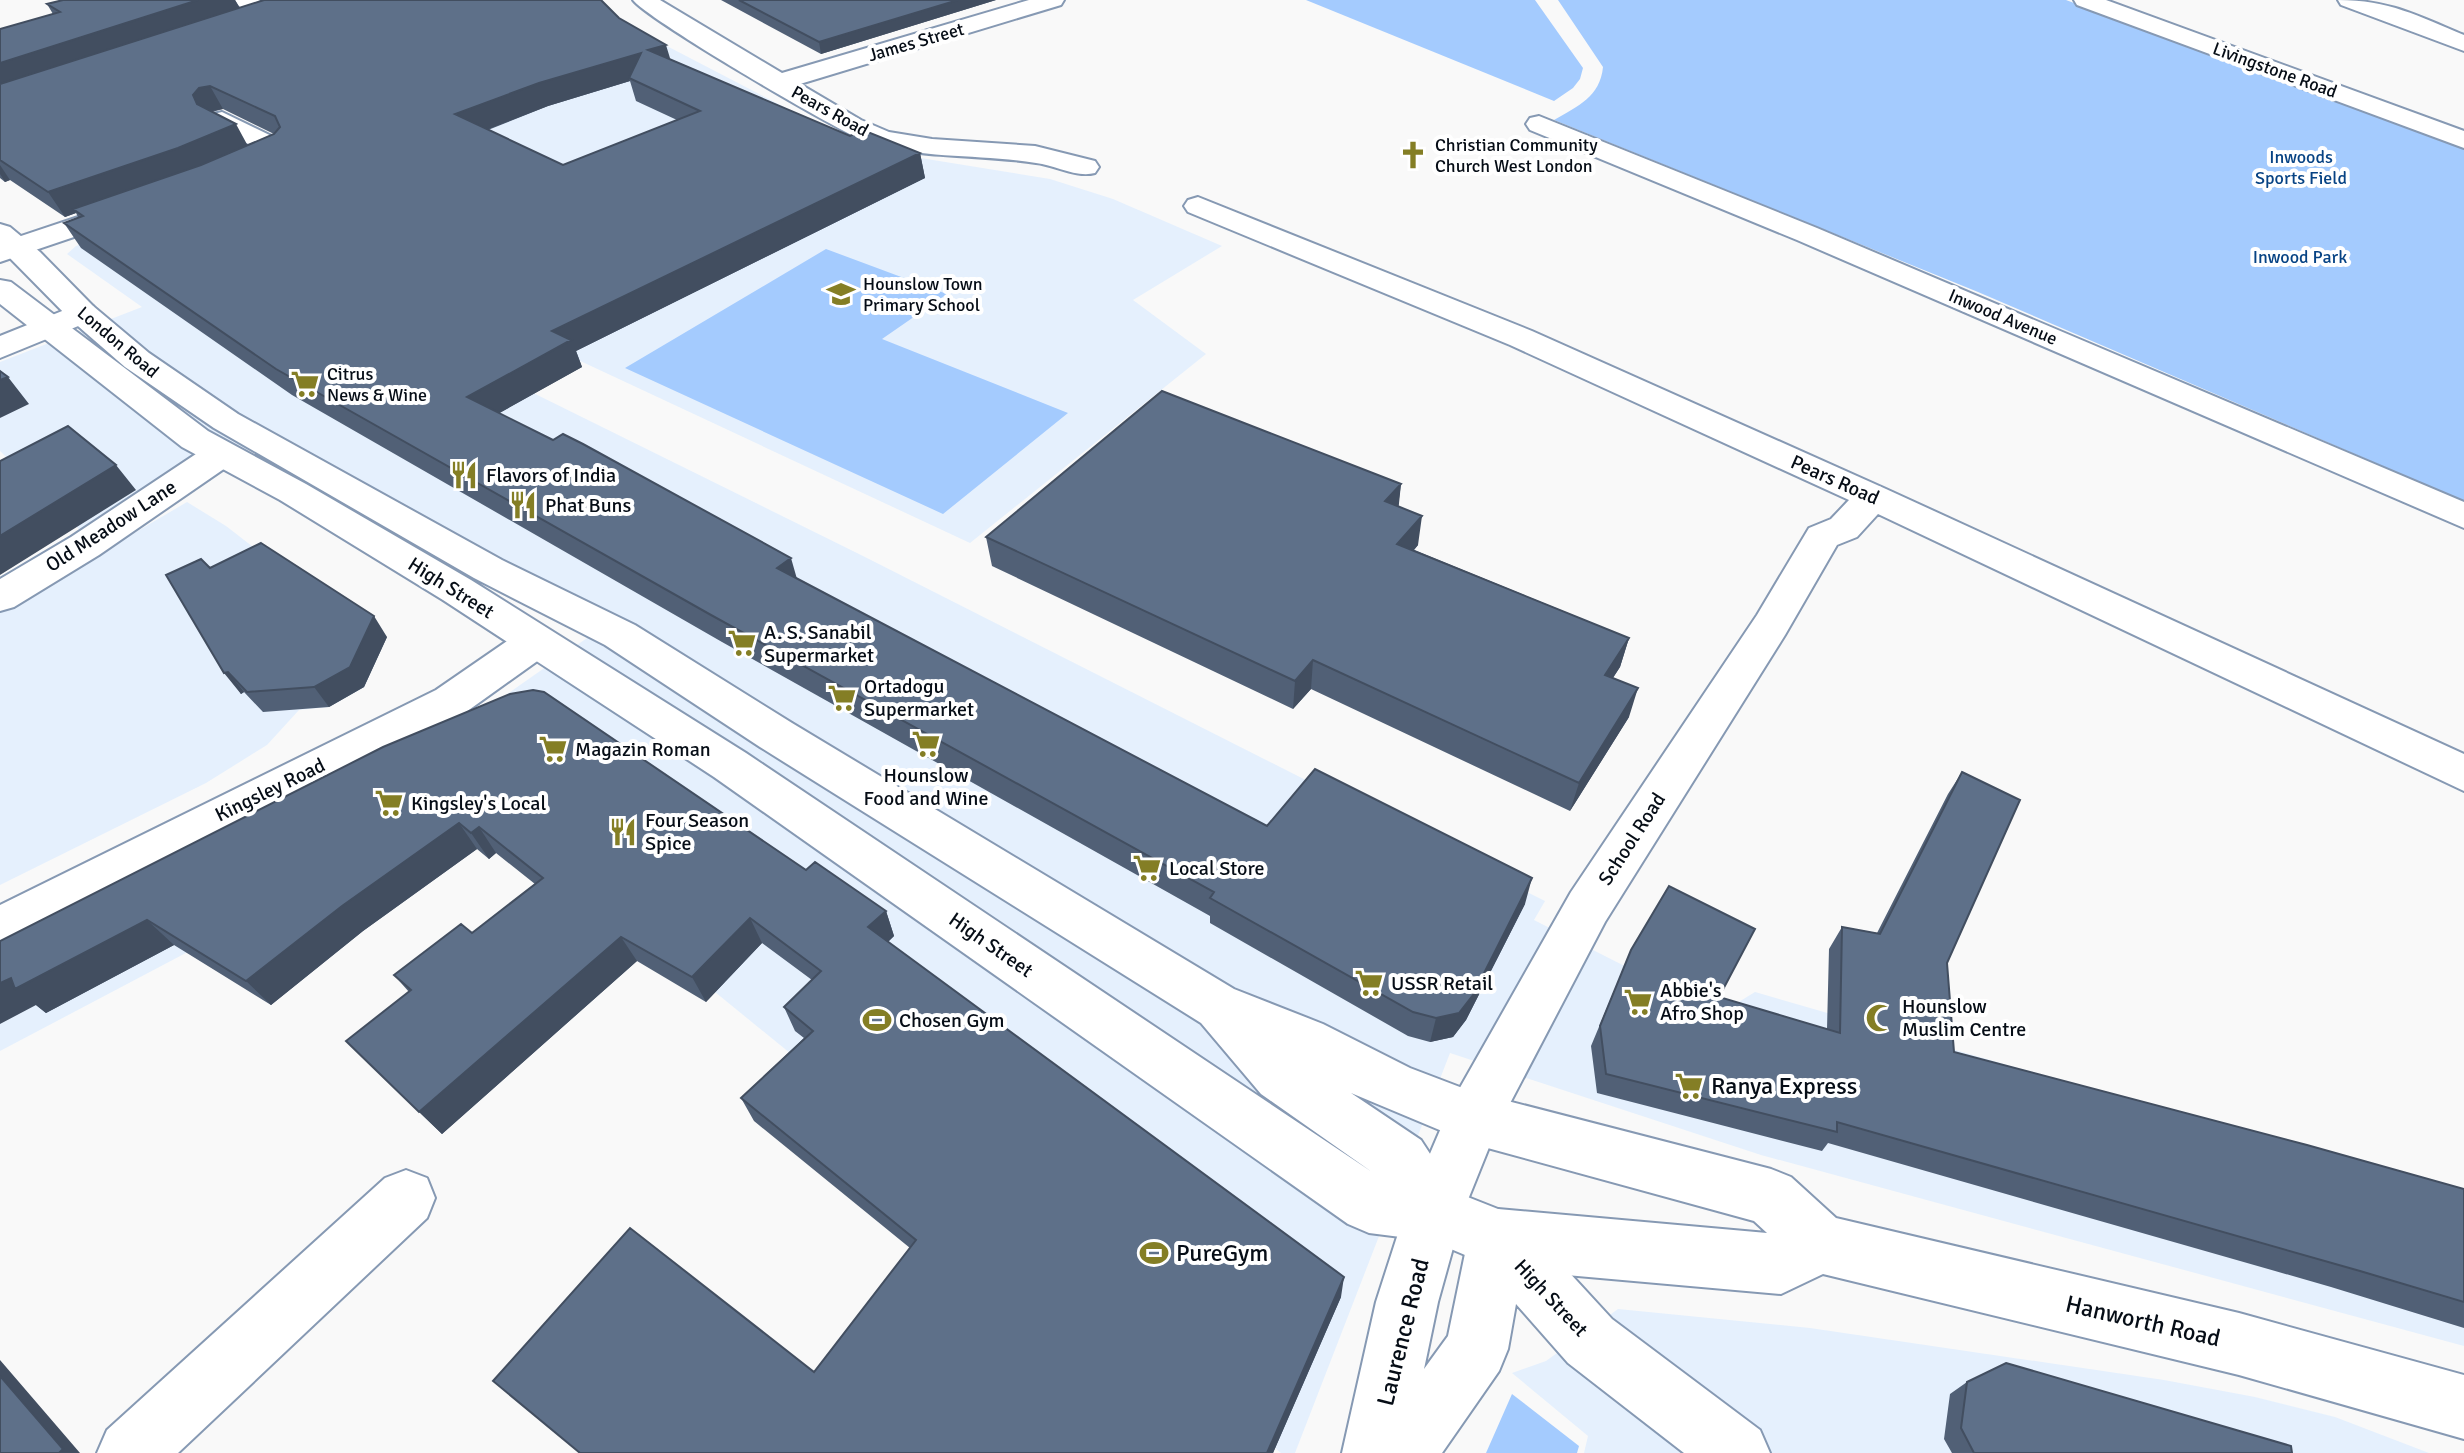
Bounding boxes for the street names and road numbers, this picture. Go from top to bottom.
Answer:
street label: James Street [865,18,967,66]
street label: Livingstone Road [2210,37,2340,103]
street label: Pears Road [788,81,872,141]
street label: Inwood Avenue [1945,284,2061,350]
street label: London Road [73,302,163,382]
street label: Pears Road [1787,449,1883,511]
street label: Old Meadow Lane [41,474,181,578]
street label: High Street [403,552,499,624]
street label: Kingsley Road [211,753,329,827]
street label: School Road [1593,788,1671,890]
street label: High Street [944,907,1038,983]
street label: High Street [1509,1254,1593,1342]
street label: Laurence Road [1370,1255,1436,1409]
street label: Hanworth Road [2063,1289,2223,1353]

